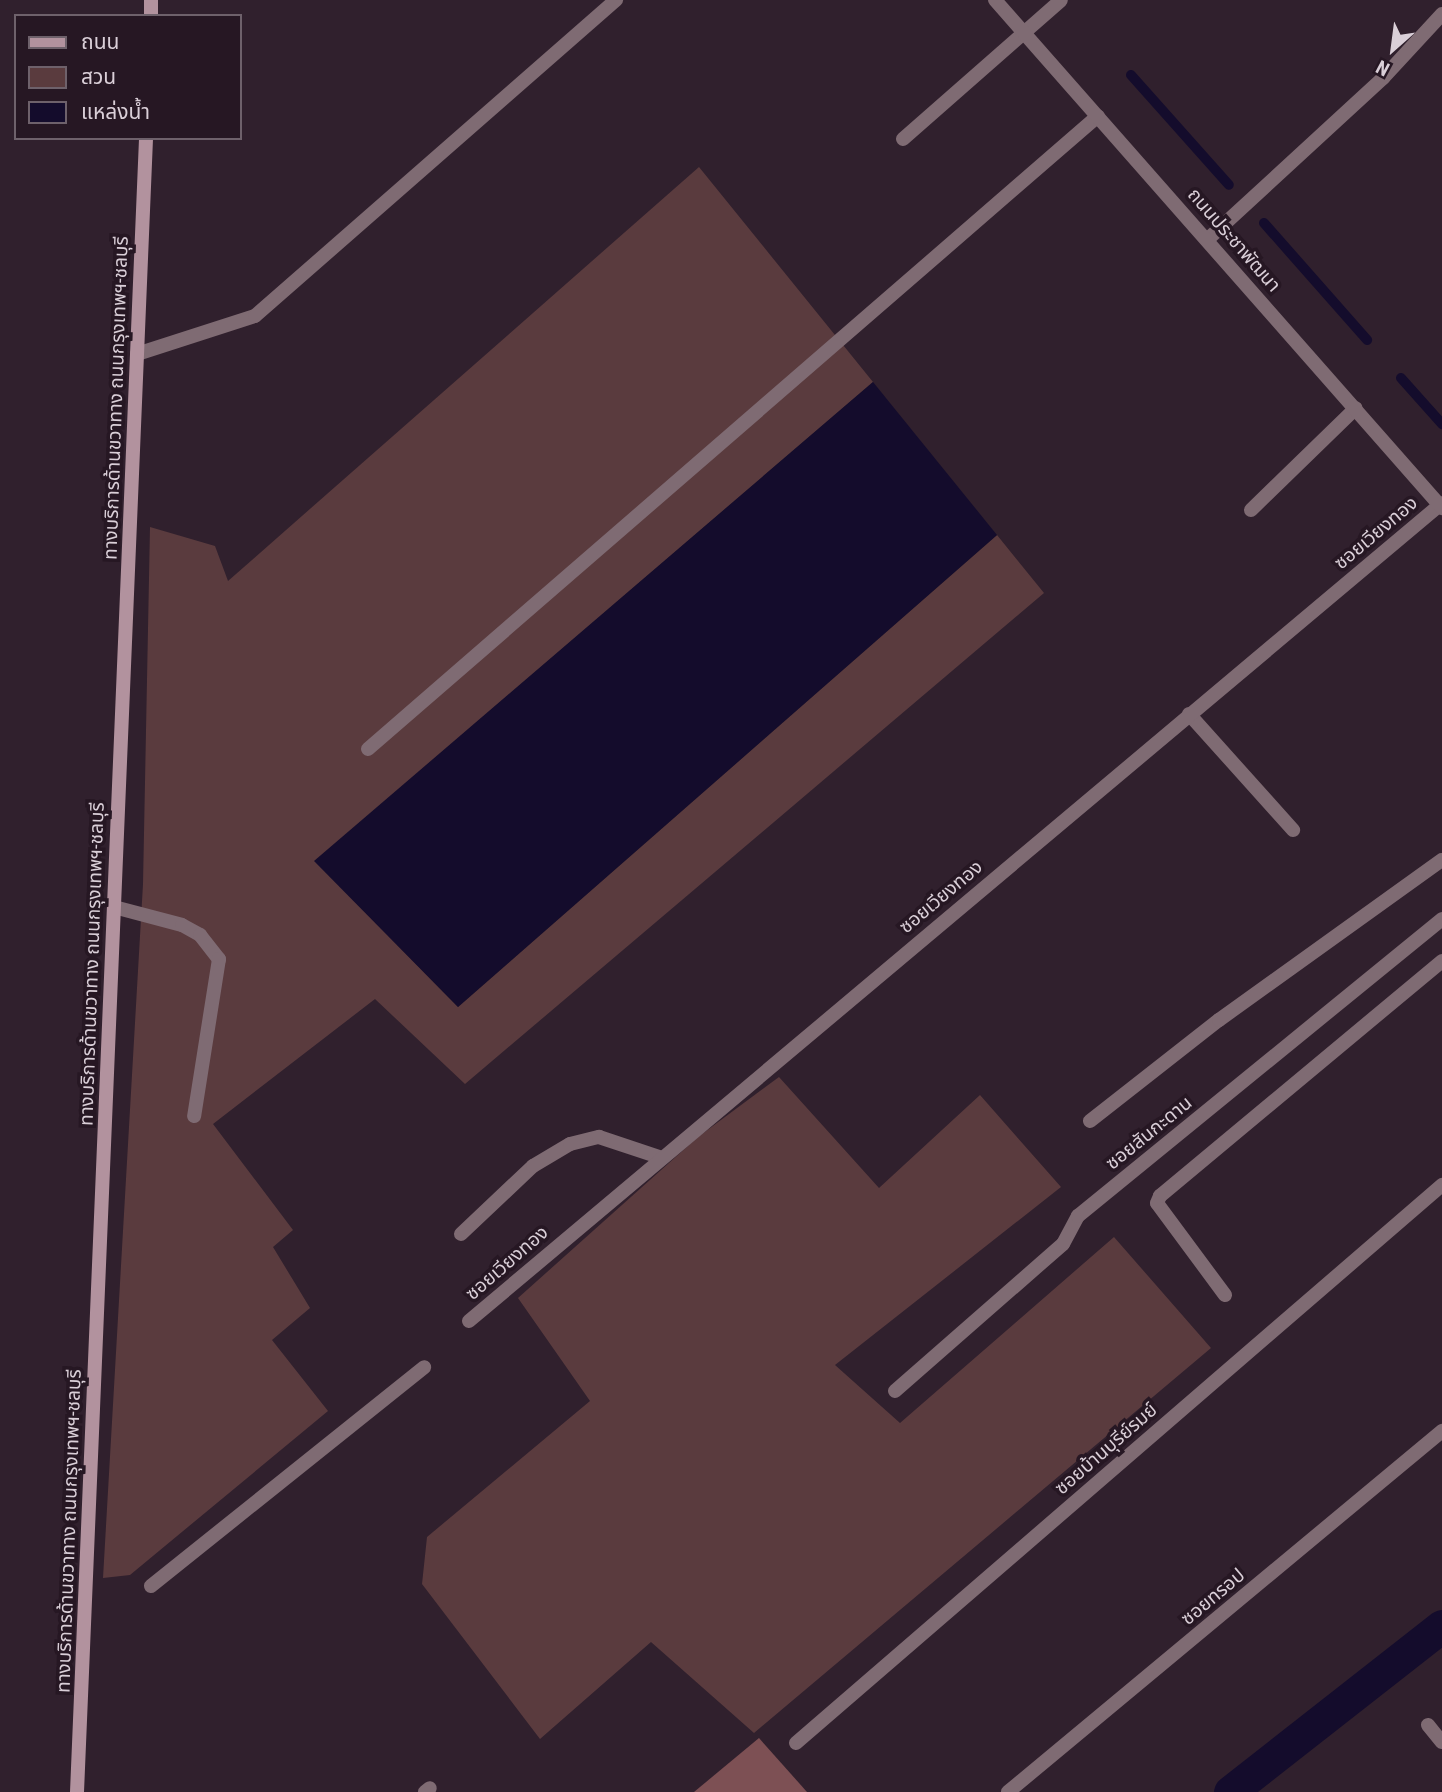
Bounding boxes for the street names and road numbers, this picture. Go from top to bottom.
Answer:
street label: ถนนประชาพัฒนา [1183,184,1285,296]
street label: ทางบริการด้านขวาทาง ถนนกรุงเทพฯ-ชลบุรี [99,236,133,560]
street label: ซอยเวียงทอง [1330,492,1422,574]
street label: ทางบริการด้านขวาทาง ถนนกรุงเทพฯ-ชลบุรี [75,802,109,1126]
street label: ซอยเวียงทอง [895,856,987,938]
street label: ซอยสันกะดาน [1101,1091,1197,1175]
street label: ซอยเวียงทอง [461,1221,553,1305]
street label: ทางบริการด้านขวาทาง ถนนกรุงเทพฯ-ชลบุรี [52,1369,86,1693]
street label: ซอยบ้านบุรีย์รมย์ [1050,1398,1162,1500]
street label: ซอยทรอป [1177,1564,1249,1630]

